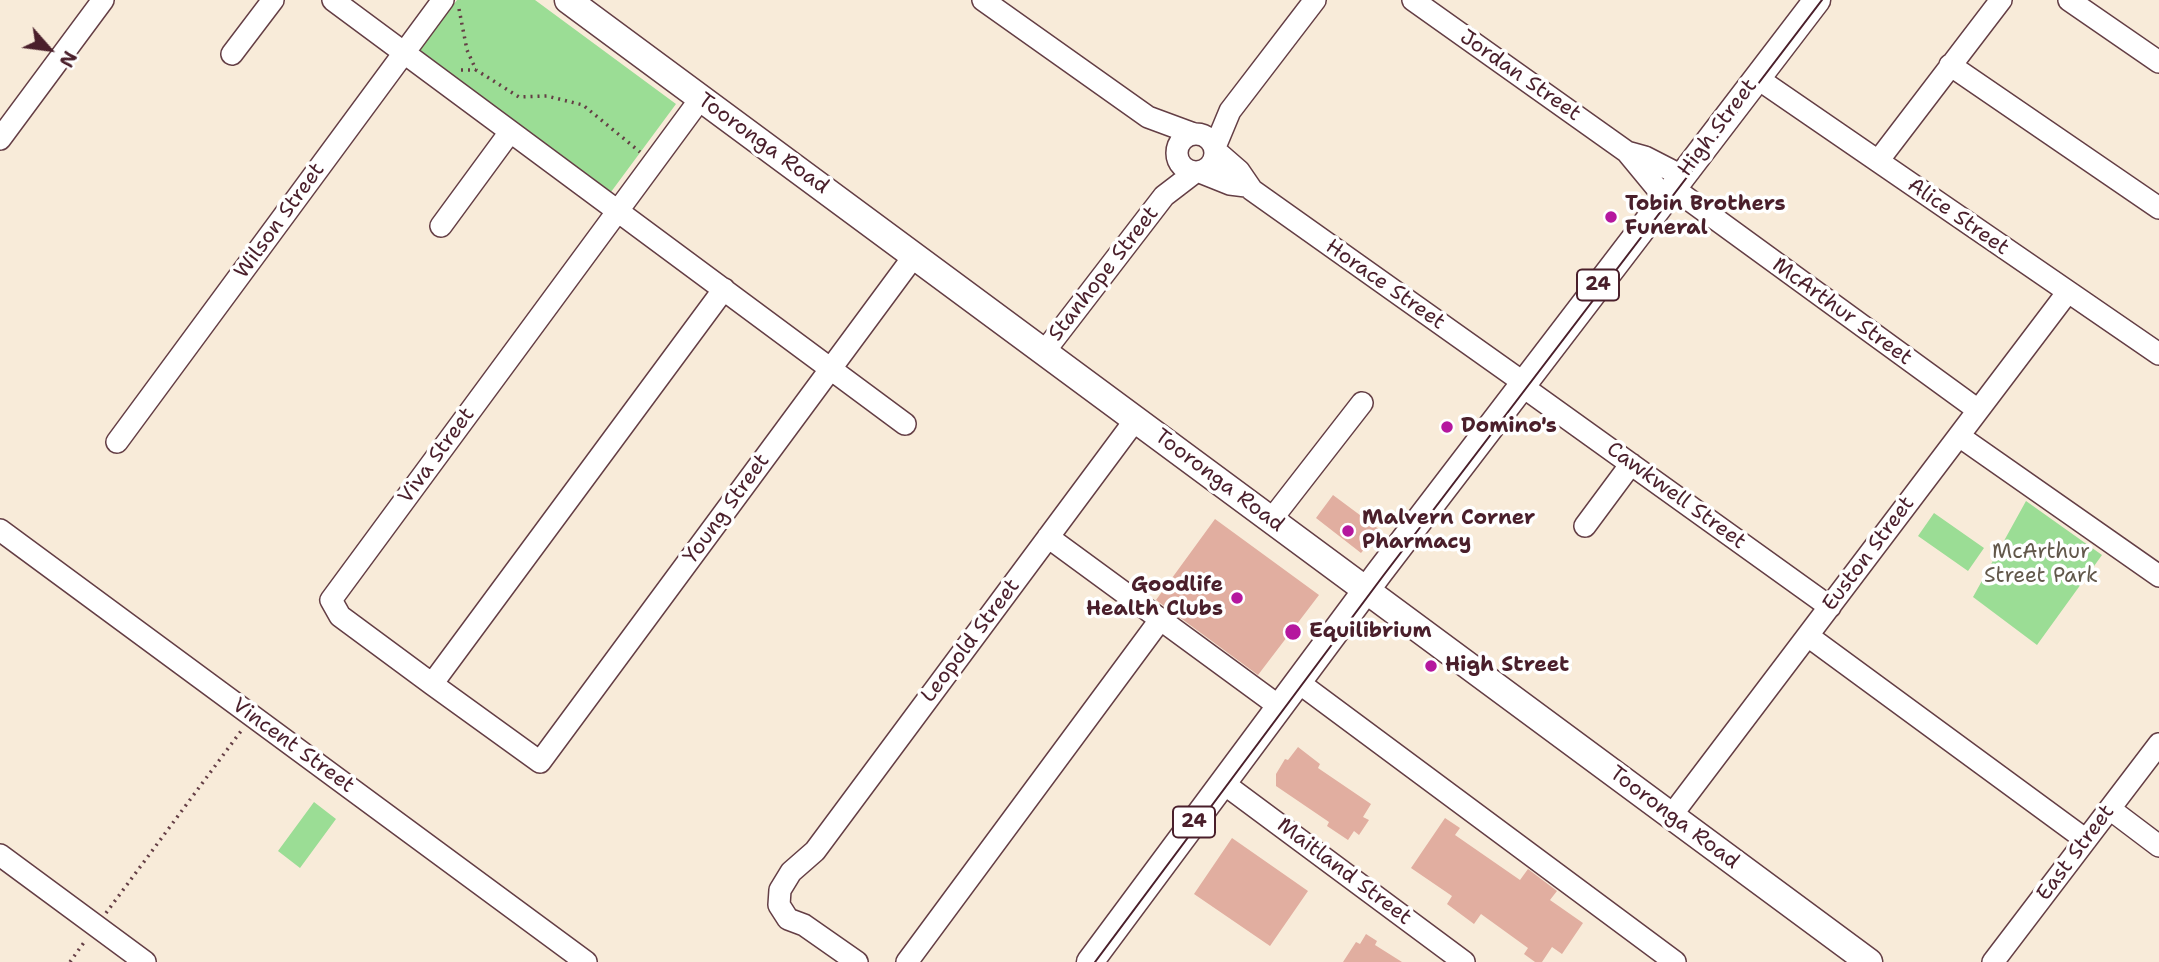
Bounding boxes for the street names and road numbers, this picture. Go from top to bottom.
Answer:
street label: Jordan Street [1455,25,1585,127]
street label: High Street [1673,74,1763,182]
street label: Tooronga Road [693,88,833,200]
street label: Wilson Street [230,158,330,284]
street label: Alice Street [1902,173,2014,261]
street label: Stanhope Street [1044,202,1164,346]
street label: Horace Street [1320,234,1450,336]
street label: McArthur Street [1767,253,1917,371]
road number: 24 [1577,270,1619,300]
street label: Viva Street [394,403,480,509]
street label: Tooronga Road [1149,424,1289,538]
street label: Cawkwell Street [1601,437,1751,555]
street label: Young Street [679,449,775,569]
street label: Euston Street [1818,492,1920,616]
street label: Leopold Street [916,574,1026,708]
street label: Vincent Street [227,693,359,799]
street label: Tooronga Road [1604,761,1744,875]
street label: East Street [2032,800,2120,906]
road number: 24 [1173,806,1215,838]
street label: Maitland Street [1272,813,1416,931]

